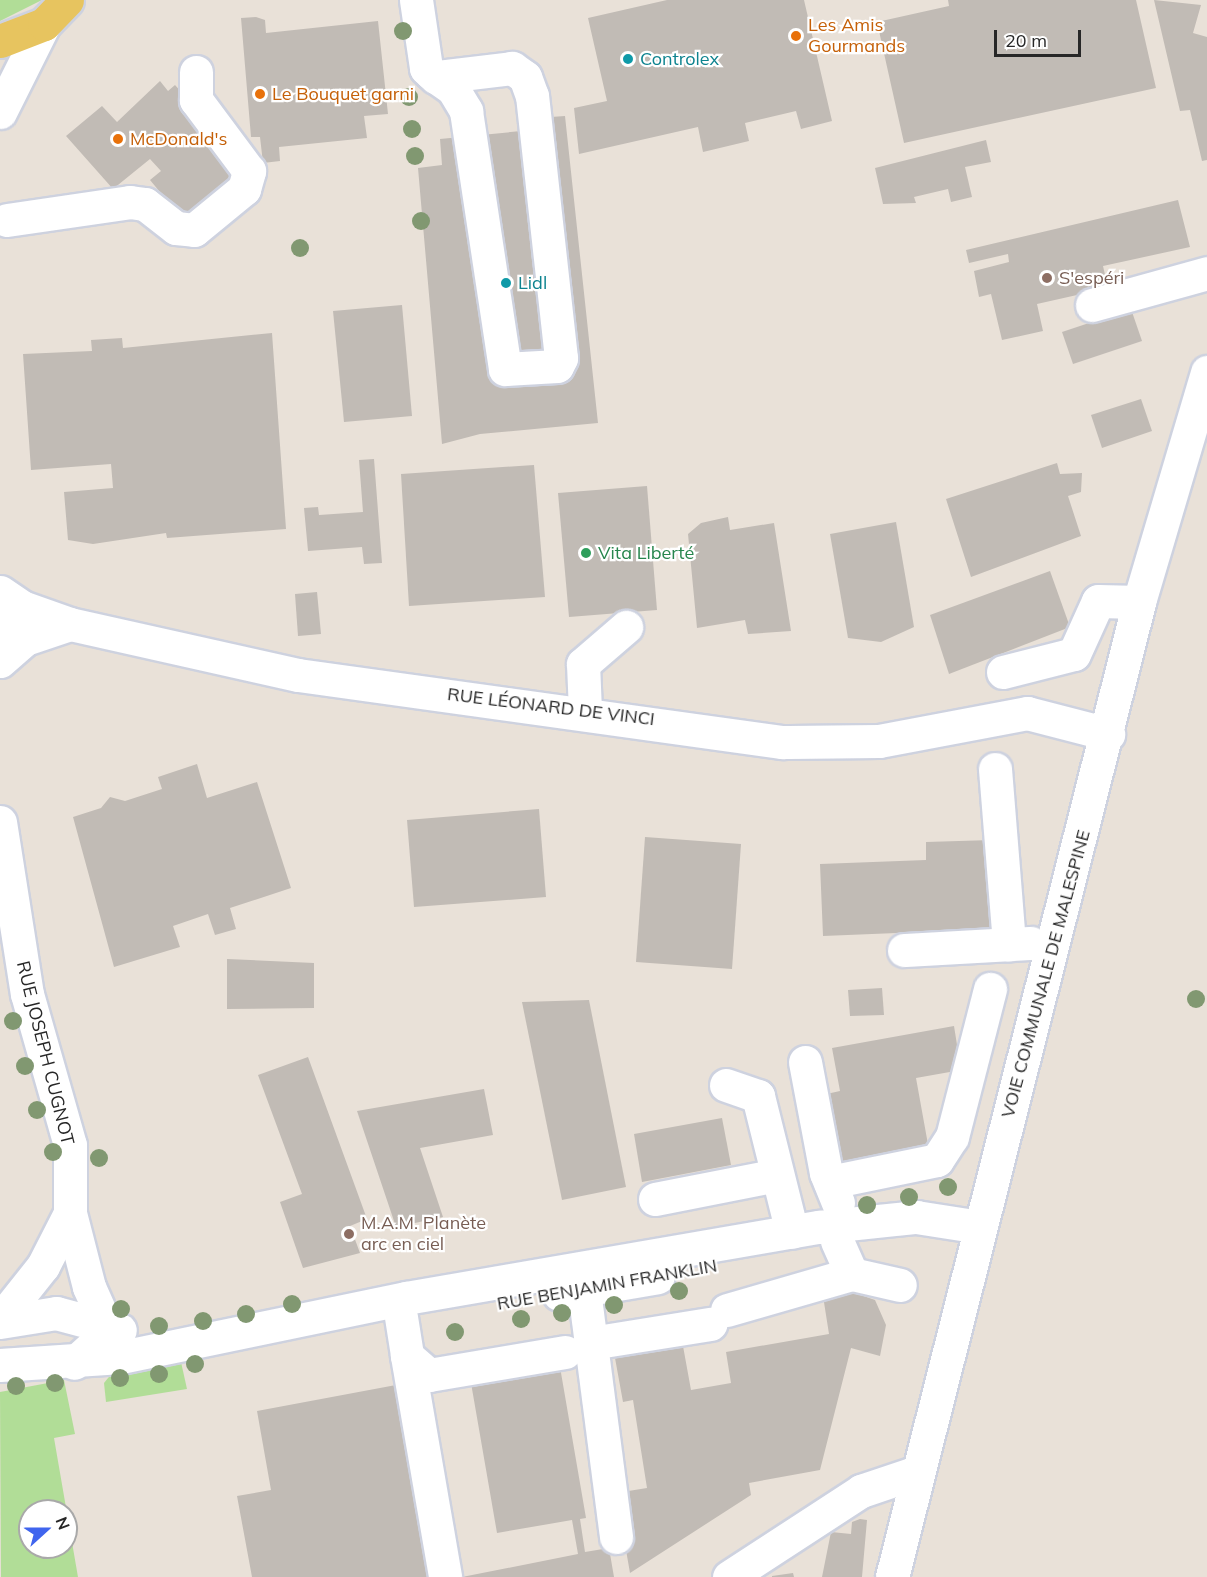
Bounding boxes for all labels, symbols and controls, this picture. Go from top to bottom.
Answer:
place label: Les Amis Gourmands [808,15,905,57]
scale bar [997,18,1084,56]
marker: Les Amis Gourmands [789,29,803,43]
text: 20 m [1005,29,1047,52]
place label: Controlex [640,48,719,70]
marker: Controlex [621,52,635,66]
place label: Le Bouquet garni [272,83,414,105]
marker: Le Bouquet garni [253,87,267,101]
place label: McDonald's [130,128,227,150]
marker: McDonald's [111,132,125,146]
place label: S'espéri [1059,267,1124,289]
marker: S'espéri [1040,271,1054,285]
place label: Lidl [518,272,547,294]
marker: Lidl [499,276,513,290]
place label: Vita Liberté [598,542,694,564]
marker: Vita Liberté [579,546,593,560]
street label: RUE LÉONARD DE VINCI [446,684,656,730]
street label: VOIE COMMUNALE DE MALESPINE [997,828,1095,1120]
street label: RUE JOSEPH CUGNOT [12,959,78,1147]
place label: M.A.M. Planète arc en ciel [361,1213,486,1256]
marker: M.A.M. Planète arc en ciel [342,1227,356,1241]
street label: RUE BENJAMIN FRANKLIN [495,1255,719,1315]
north arrow [18,1499,78,1559]
text: N [51,1514,74,1532]

